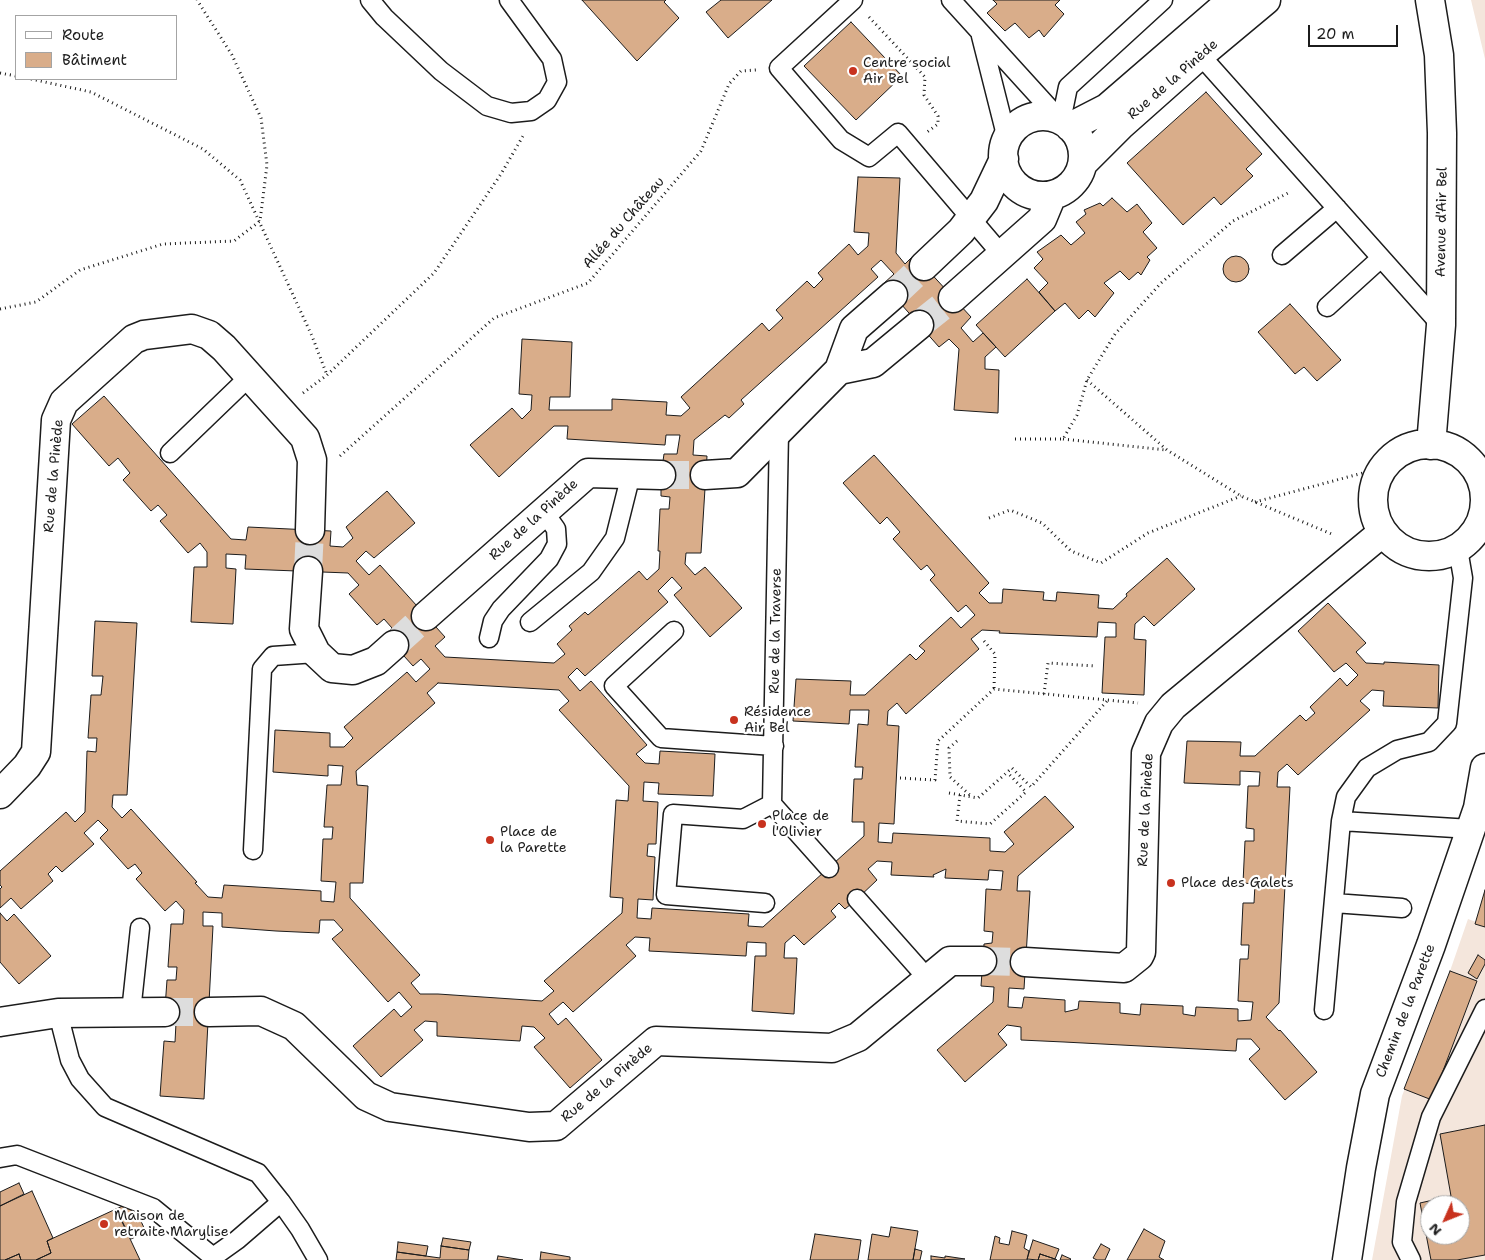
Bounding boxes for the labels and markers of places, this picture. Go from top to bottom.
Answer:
place label: Centre social Air Bel [863,55,950,88]
marker: Centre social Air Bel [847,65,859,77]
place label: Résidence Air Bel [744,704,811,736]
marker: Résidence Air Bel [728,714,740,726]
place label: Place de l'Olivier [772,808,829,840]
marker: Place de l'Olivier [756,818,768,830]
place label: Place de la Parette [500,824,567,856]
marker: Place de la Parette [484,834,496,846]
place label: Place des Galets [1181,875,1294,891]
marker: Place des Galets [1165,877,1177,889]
place label: Maison de retraite Marylise [114,1208,229,1240]
marker: Maison de retraite Marylise [98,1218,110,1230]

